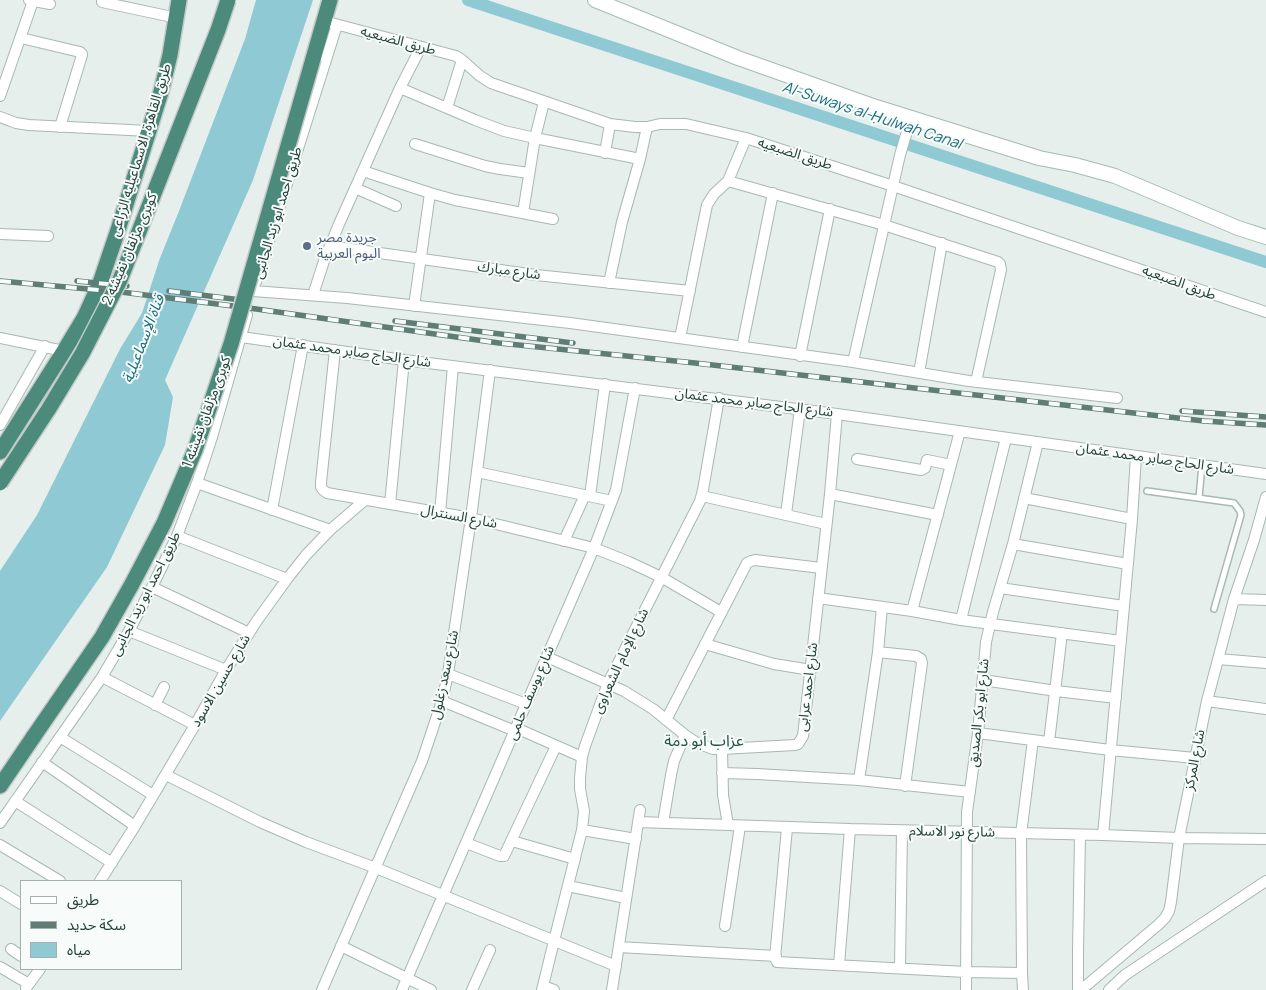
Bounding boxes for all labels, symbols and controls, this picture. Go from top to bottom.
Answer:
street label: طريق الضبعيه [359,23,437,59]
street label: طريق القاهرة, الاسماعيليه الزراعى [107,61,175,239]
water label: Al-Suways al-Ḥulwah Canal [780,78,964,154]
street label: طريق الضبعيه [756,134,834,174]
street label: طريق احمد ابو زيد الجانبى [250,145,306,281]
street label: كوبرى مزلقان نفيشه 2 [99,190,161,308]
place label: جريدة مصر اليوم العربية [317,230,381,262]
marker: جريدة مصر اليوم العربية [301,240,313,252]
street label: شارع مبارك [476,258,542,284]
street label: طريق الضبعيه [1140,262,1218,304]
water label: قناة الإسماعيلية [119,292,169,386]
street label: شارع الحاج صابر محمد عثمان [272,333,432,371]
street label: كوبرى مزلقان نفيشه 1 [179,354,235,470]
street label: شارع الحاج صابر محمد عثمان [674,385,834,421]
street label: شارع الحاج صابر محمد عثمان [1075,440,1235,478]
street label: شارع السنترال [419,501,499,533]
street label: طريق احمد ابو زيد الجانبى [107,529,185,659]
street label: شارع الإمام الشعراوى [589,606,653,716]
street label: شارع سعد زغلول [427,629,463,721]
street label: شارع حسين الاسود [188,632,254,730]
street label: شارع احمد عرابى [794,641,822,733]
street label: شارع يوسف حلمى [504,643,558,743]
street label: شارع ابو بكر الصديق [965,658,993,768]
street label: شارع المركز [1181,728,1209,792]
district label: عزاب أبو دمة [664,732,744,752]
street label: شارع نور الاسلام [909,823,995,841]
legend [20,880,182,970]
text: طريق [67,889,99,910]
text: سكة حديد [67,914,126,935]
text: مياه [67,939,91,960]

